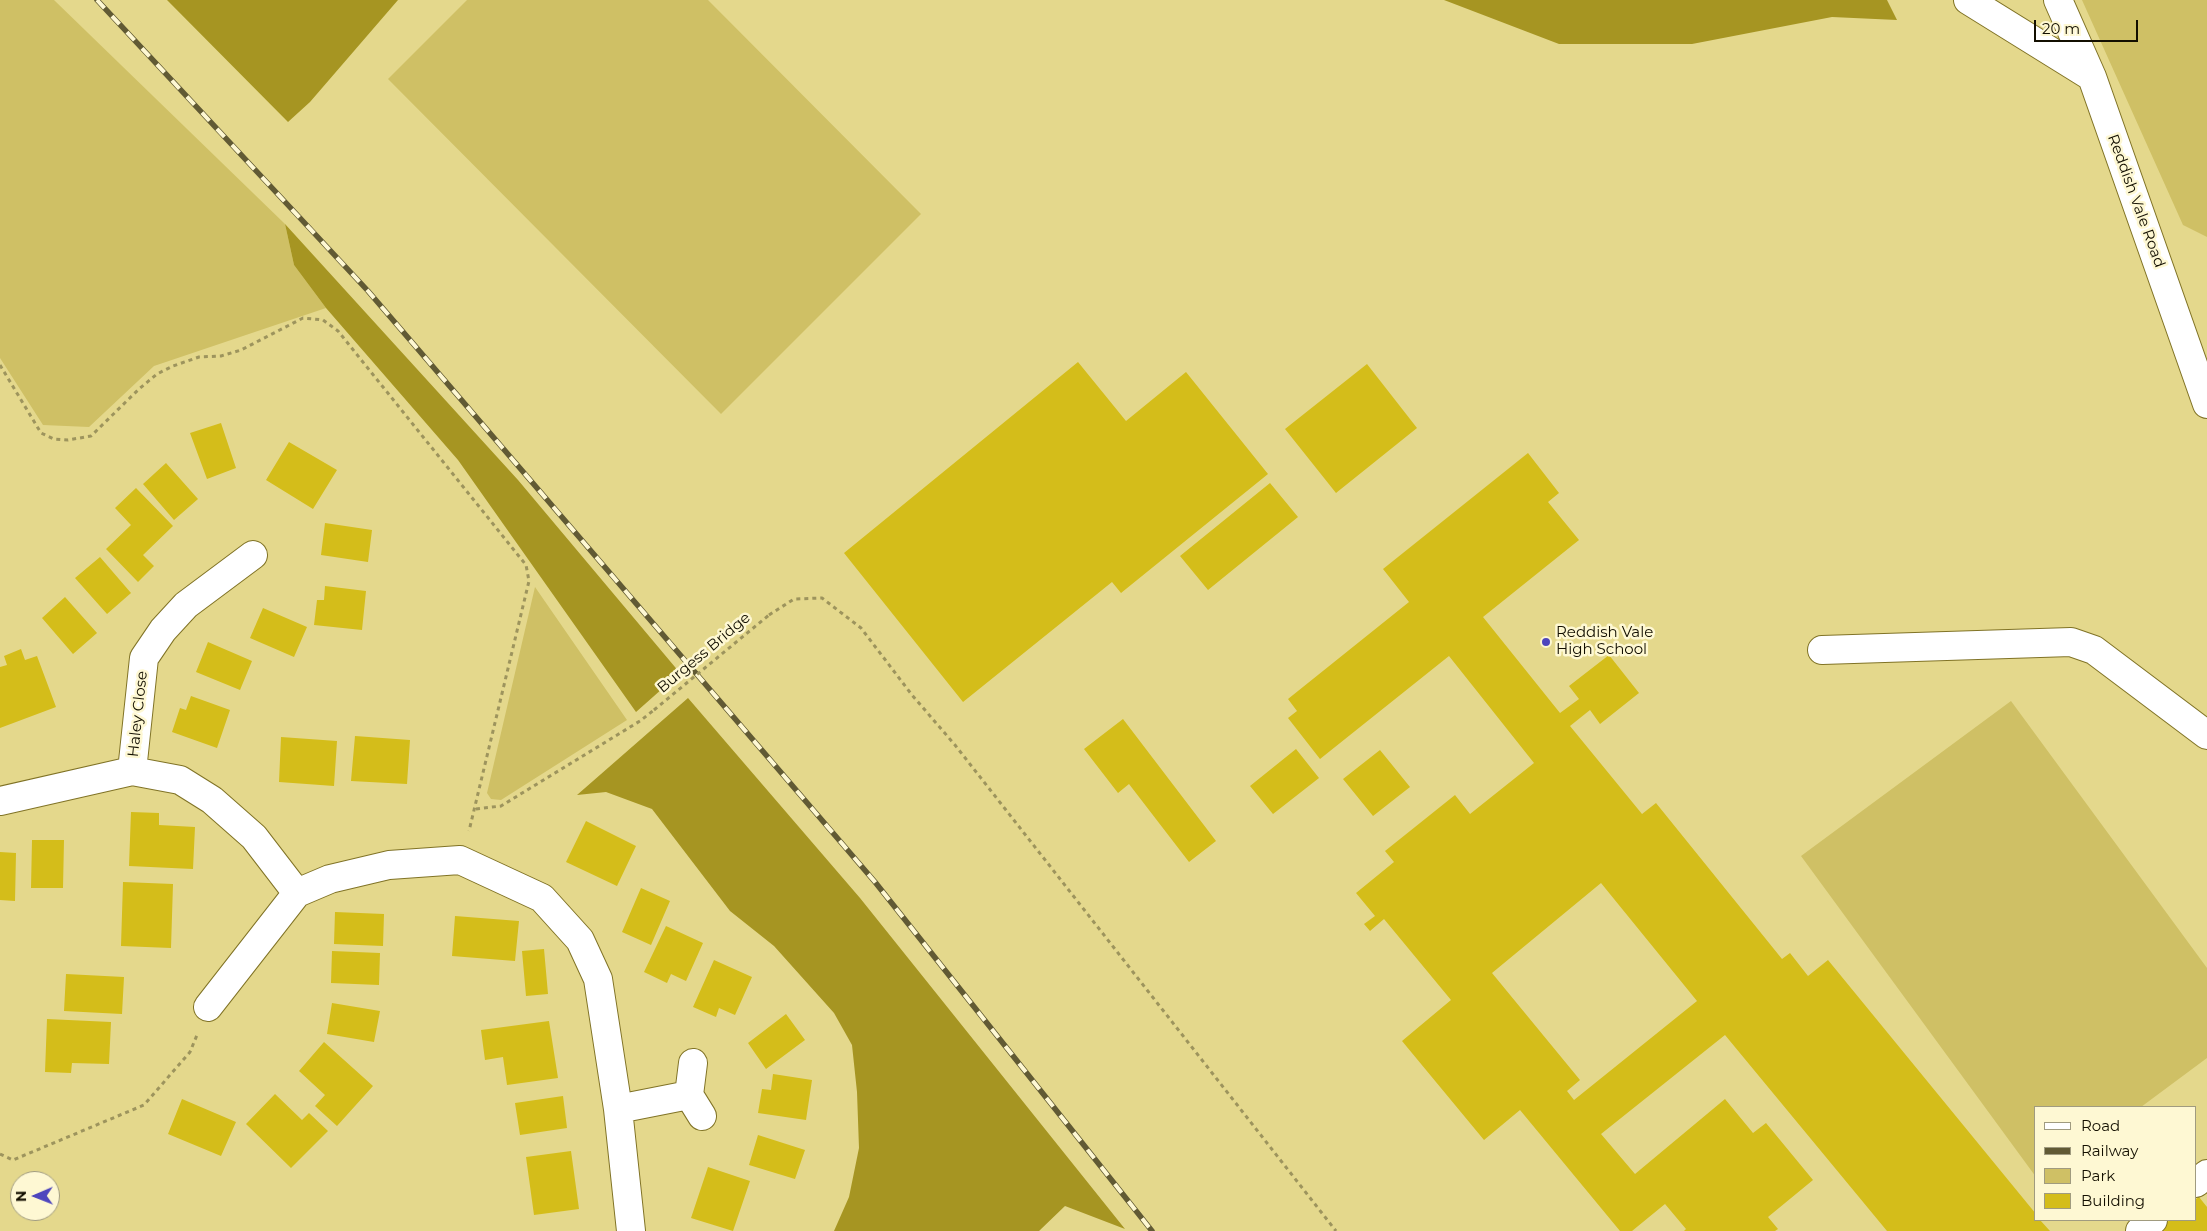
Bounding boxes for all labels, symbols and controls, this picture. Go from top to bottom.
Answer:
scale bar [2037,10,2141,42]
text: 20 m [2042,19,2080,38]
street label: Reddish Vale Road [2104,132,2168,270]
street label: Burgess Bridge [654,609,754,697]
place label: Reddish Vale High School [1556,624,1653,659]
marker: Reddish Vale High School [1540,636,1552,648]
street label: Haley Close [125,670,151,758]
legend [2034,1106,2197,1221]
text: Road [2081,1116,2120,1135]
text: Railway [2081,1141,2138,1160]
text: Park [2081,1166,2115,1185]
north arrow [10,1171,60,1221]
text: N [12,1190,30,1202]
text: Building [2081,1191,2145,1210]

